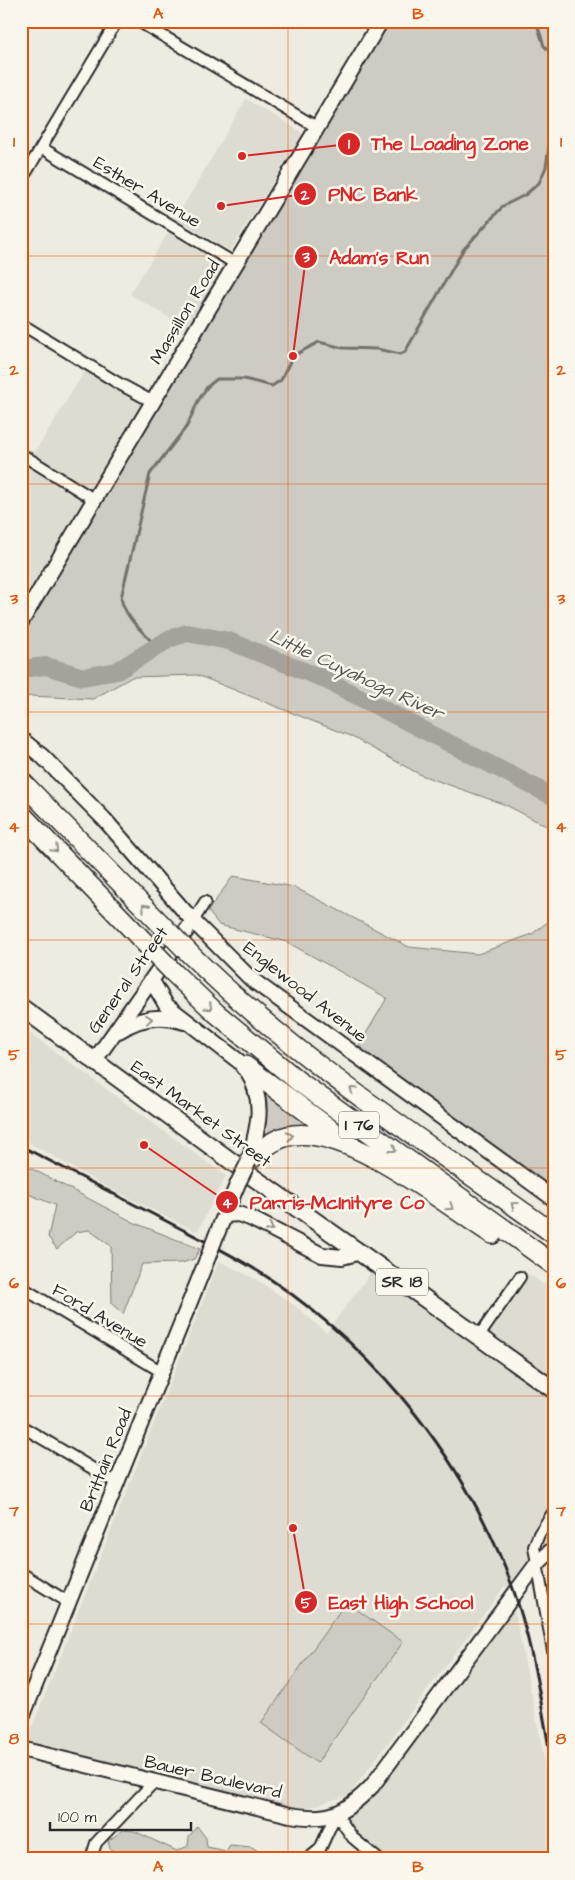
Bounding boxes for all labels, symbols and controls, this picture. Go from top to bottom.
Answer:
text: A [153,3,164,25]
text: B [412,3,424,25]
callout: The Loading Zone [336,127,539,161]
text: 1 [13,131,16,153]
text: The Loading Zone [370,131,529,159]
text: 1 [560,131,563,153]
text: 1 [348,134,350,155]
street label: Esther Avenue [89,150,206,234]
callout: PNC Bank [293,177,427,211]
text: PNC Bank [328,182,418,209]
text: 2 [300,185,310,206]
callout: Adam's Run [294,240,438,274]
text: Adam's Run [329,245,429,272]
text: 3 [301,247,310,268]
street label: Massillon Road [144,255,226,369]
text: 2 [8,359,19,381]
text: 2 [555,359,566,381]
text: 3 [9,588,19,610]
text: 3 [556,588,566,610]
water label: Little Cuyahoga River [264,623,450,728]
text: 4 [9,816,20,838]
text: 4 [556,816,567,838]
one-way arrow [49,844,58,853]
one-way arrow [141,904,150,913]
street label: General Street [82,921,175,1039]
street label: Englewood Avenue [237,936,372,1049]
one-way arrow [203,1001,212,1010]
one-way arrow [146,1014,154,1025]
text: 5 [8,1044,20,1066]
text: 5 [555,1044,567,1066]
street label: East Market Street [126,1054,277,1174]
one-way arrow [350,1087,359,1097]
road number: I 76 [339,1112,379,1138]
one-way arrow [285,1132,294,1142]
one-way arrow [387,1143,396,1152]
callout: Parris-McInityre Co [215,1185,434,1219]
text: Parris-McInityre Co [250,1190,425,1218]
text: 4 [222,1193,233,1214]
one-way arrow [444,1201,454,1210]
one-way arrow [510,1202,520,1211]
one-way arrow [265,1222,274,1232]
road number: SR 18 [376,1268,428,1295]
text: 6 [9,1272,19,1294]
text: 6 [556,1272,566,1294]
street label: Ford Avenue [48,1278,153,1355]
street label: Brittain Road [74,1405,138,1515]
text: 7 [8,1500,19,1522]
text: 7 [555,1500,566,1522]
callout: East High School [294,1585,484,1619]
text: East High School [329,1590,473,1618]
text: 5 [301,1593,312,1614]
text: 8 [9,1728,20,1750]
text: 8 [556,1728,567,1750]
street label: Bauer Boulevard [142,1749,284,1805]
scale bar [50,1800,191,1832]
text: 100 m [58,1807,97,1828]
text: A [153,1856,164,1878]
text: B [412,1856,424,1878]

